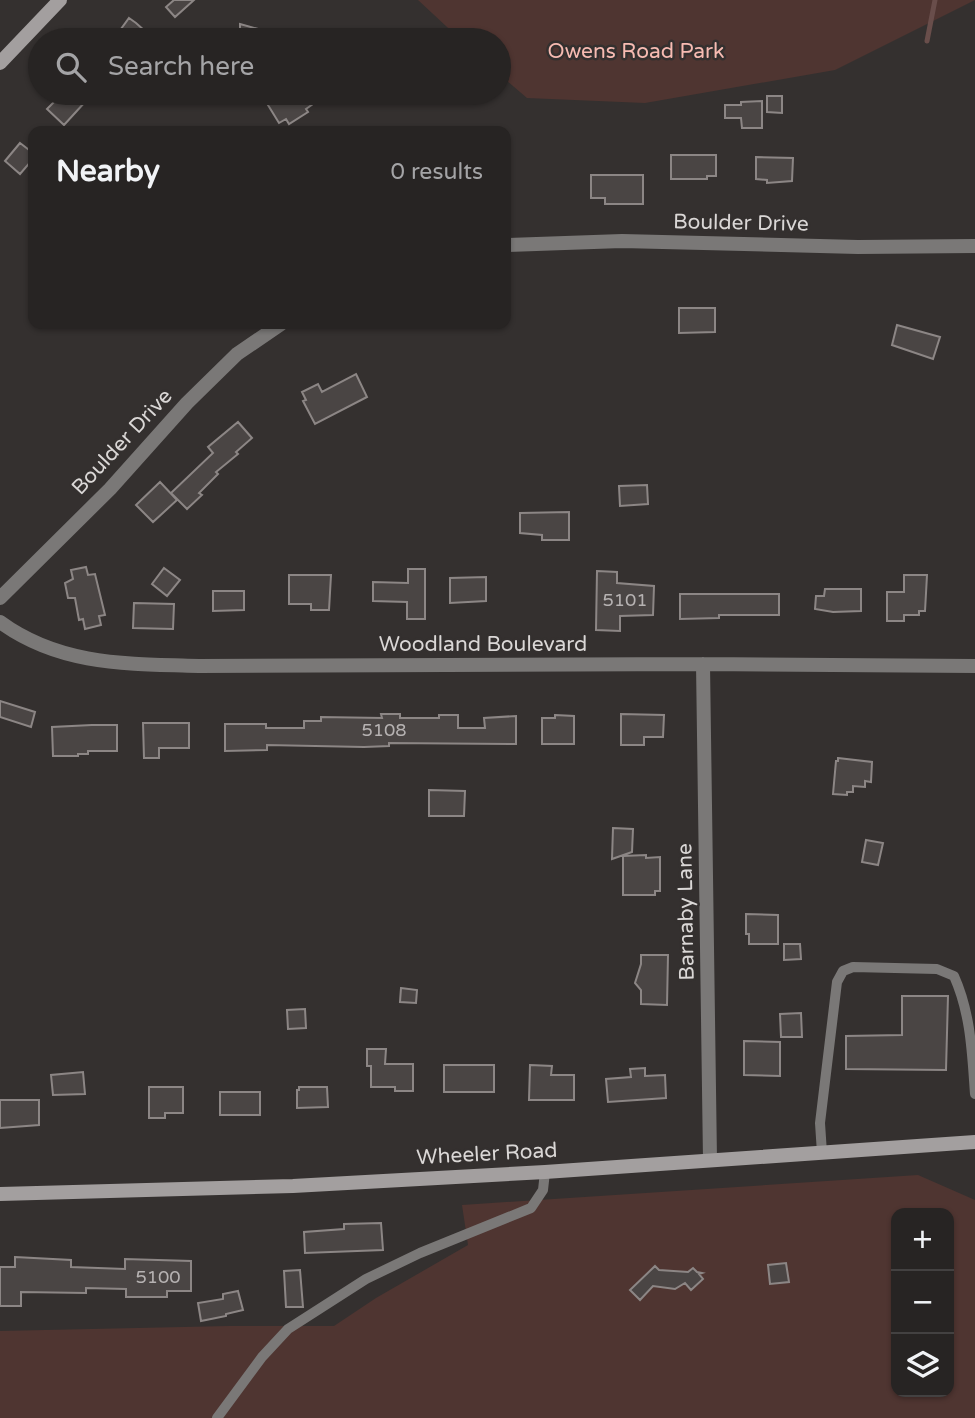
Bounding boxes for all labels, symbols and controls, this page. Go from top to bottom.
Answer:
search box [28,28,511,105]
park label: Owens Road Park [548,39,724,64]
icon: search [52,48,90,86]
text: Search here [108,51,254,82]
text: Nearby [56,153,160,190]
text: 0 results [390,158,483,186]
street label: Boulder Drive [673,209,809,237]
street label: Boulder Drive [67,384,177,500]
house number: 5101 [602,589,648,611]
street label: Woodland Boulevard [379,632,587,657]
house number: 5108 [361,719,407,741]
street label: Barnaby Lane [672,843,700,981]
street label: Wheeler Road [416,1138,558,1170]
map controls [891,1208,954,1397]
button: + [891,1208,954,1271]
house number: 5100 [135,1266,181,1288]
button: − [891,1271,954,1334]
button: layers [891,1334,954,1397]

